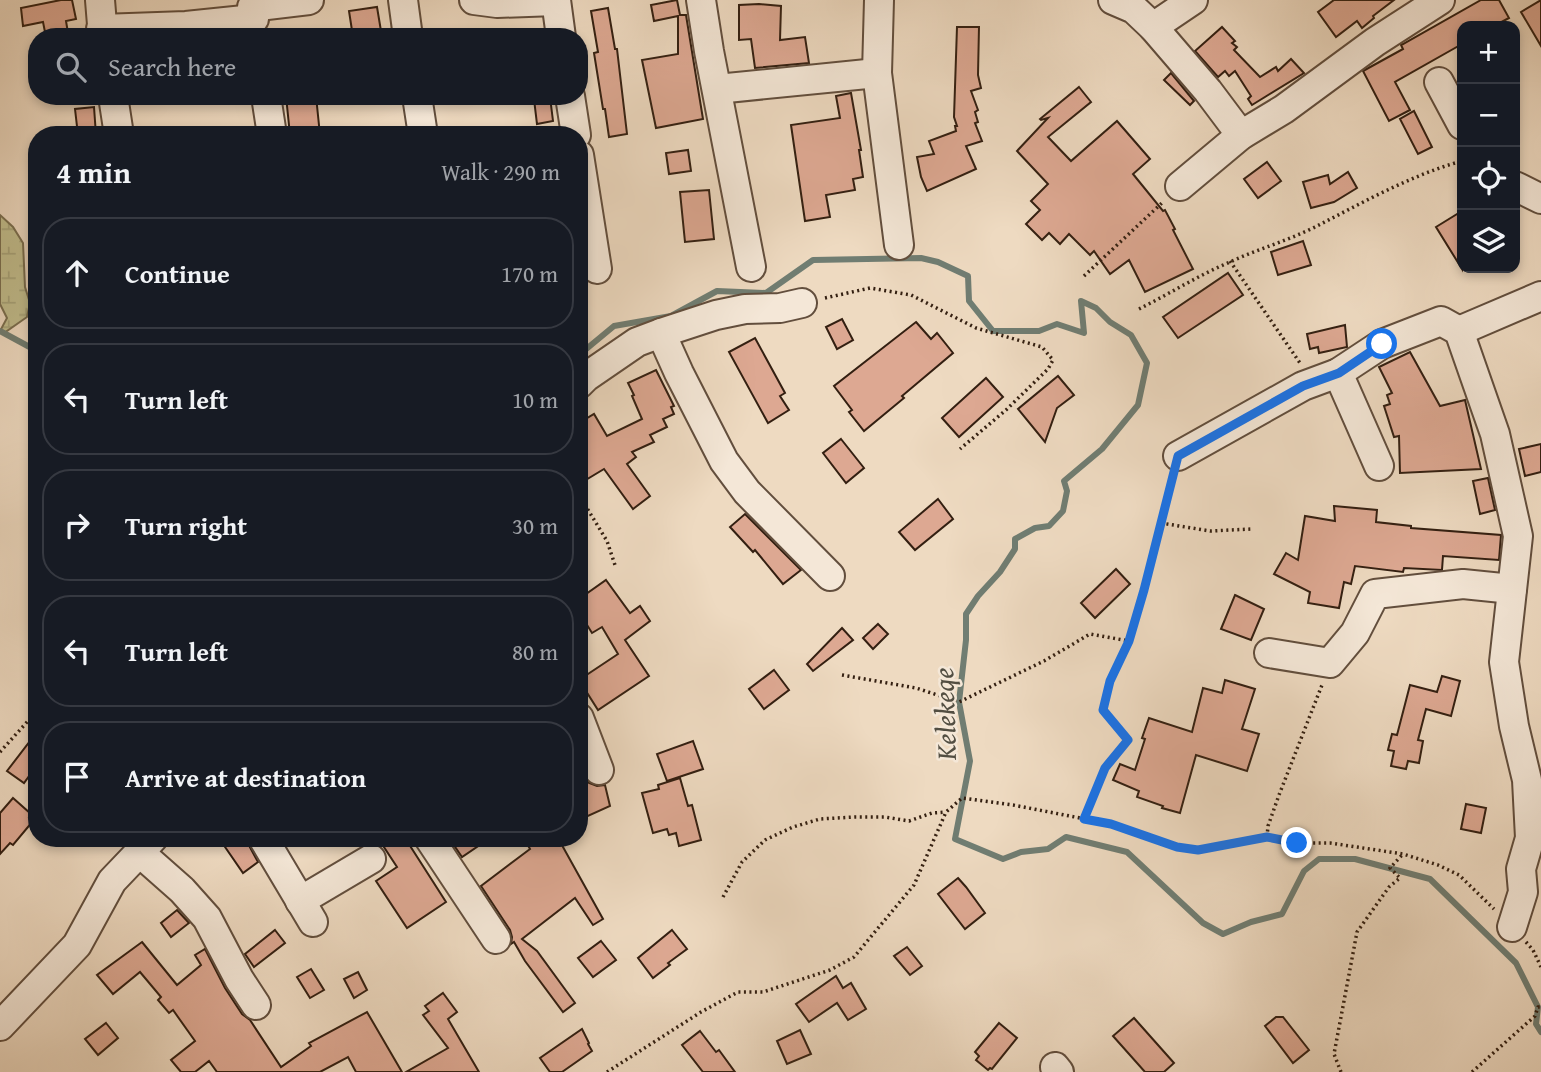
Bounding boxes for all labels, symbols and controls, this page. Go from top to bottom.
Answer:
map controls [1457,21,1520,273]
button: + [1457,21,1520,84]
search box [28,28,588,105]
text: Search here [108,47,236,86]
icon: search [52,48,90,86]
button: − [1457,84,1520,147]
button: locate [1457,147,1520,210]
text: 4 min [56,150,131,194]
text: Walk · 290 m [441,155,560,188]
button: layers [1457,210,1520,273]
icon: ahead [58,254,96,292]
text: Continue [125,254,230,293]
text: 170 m [501,257,558,290]
route start [1366,328,1397,359]
icon: left [58,380,96,418]
text: Turn left [125,380,228,419]
text: 10 m [512,383,558,416]
icon: right [58,506,96,544]
text: Turn right [125,506,247,545]
text: 30 m [512,509,558,542]
icon: left [58,632,96,670]
text: Turn left [125,632,228,671]
text: 80 m [512,635,558,668]
water label: Kelekeqe [922,667,966,762]
icon: arrive [58,758,96,796]
text: Arrive at destination [125,758,366,797]
route end [1281,827,1312,858]

